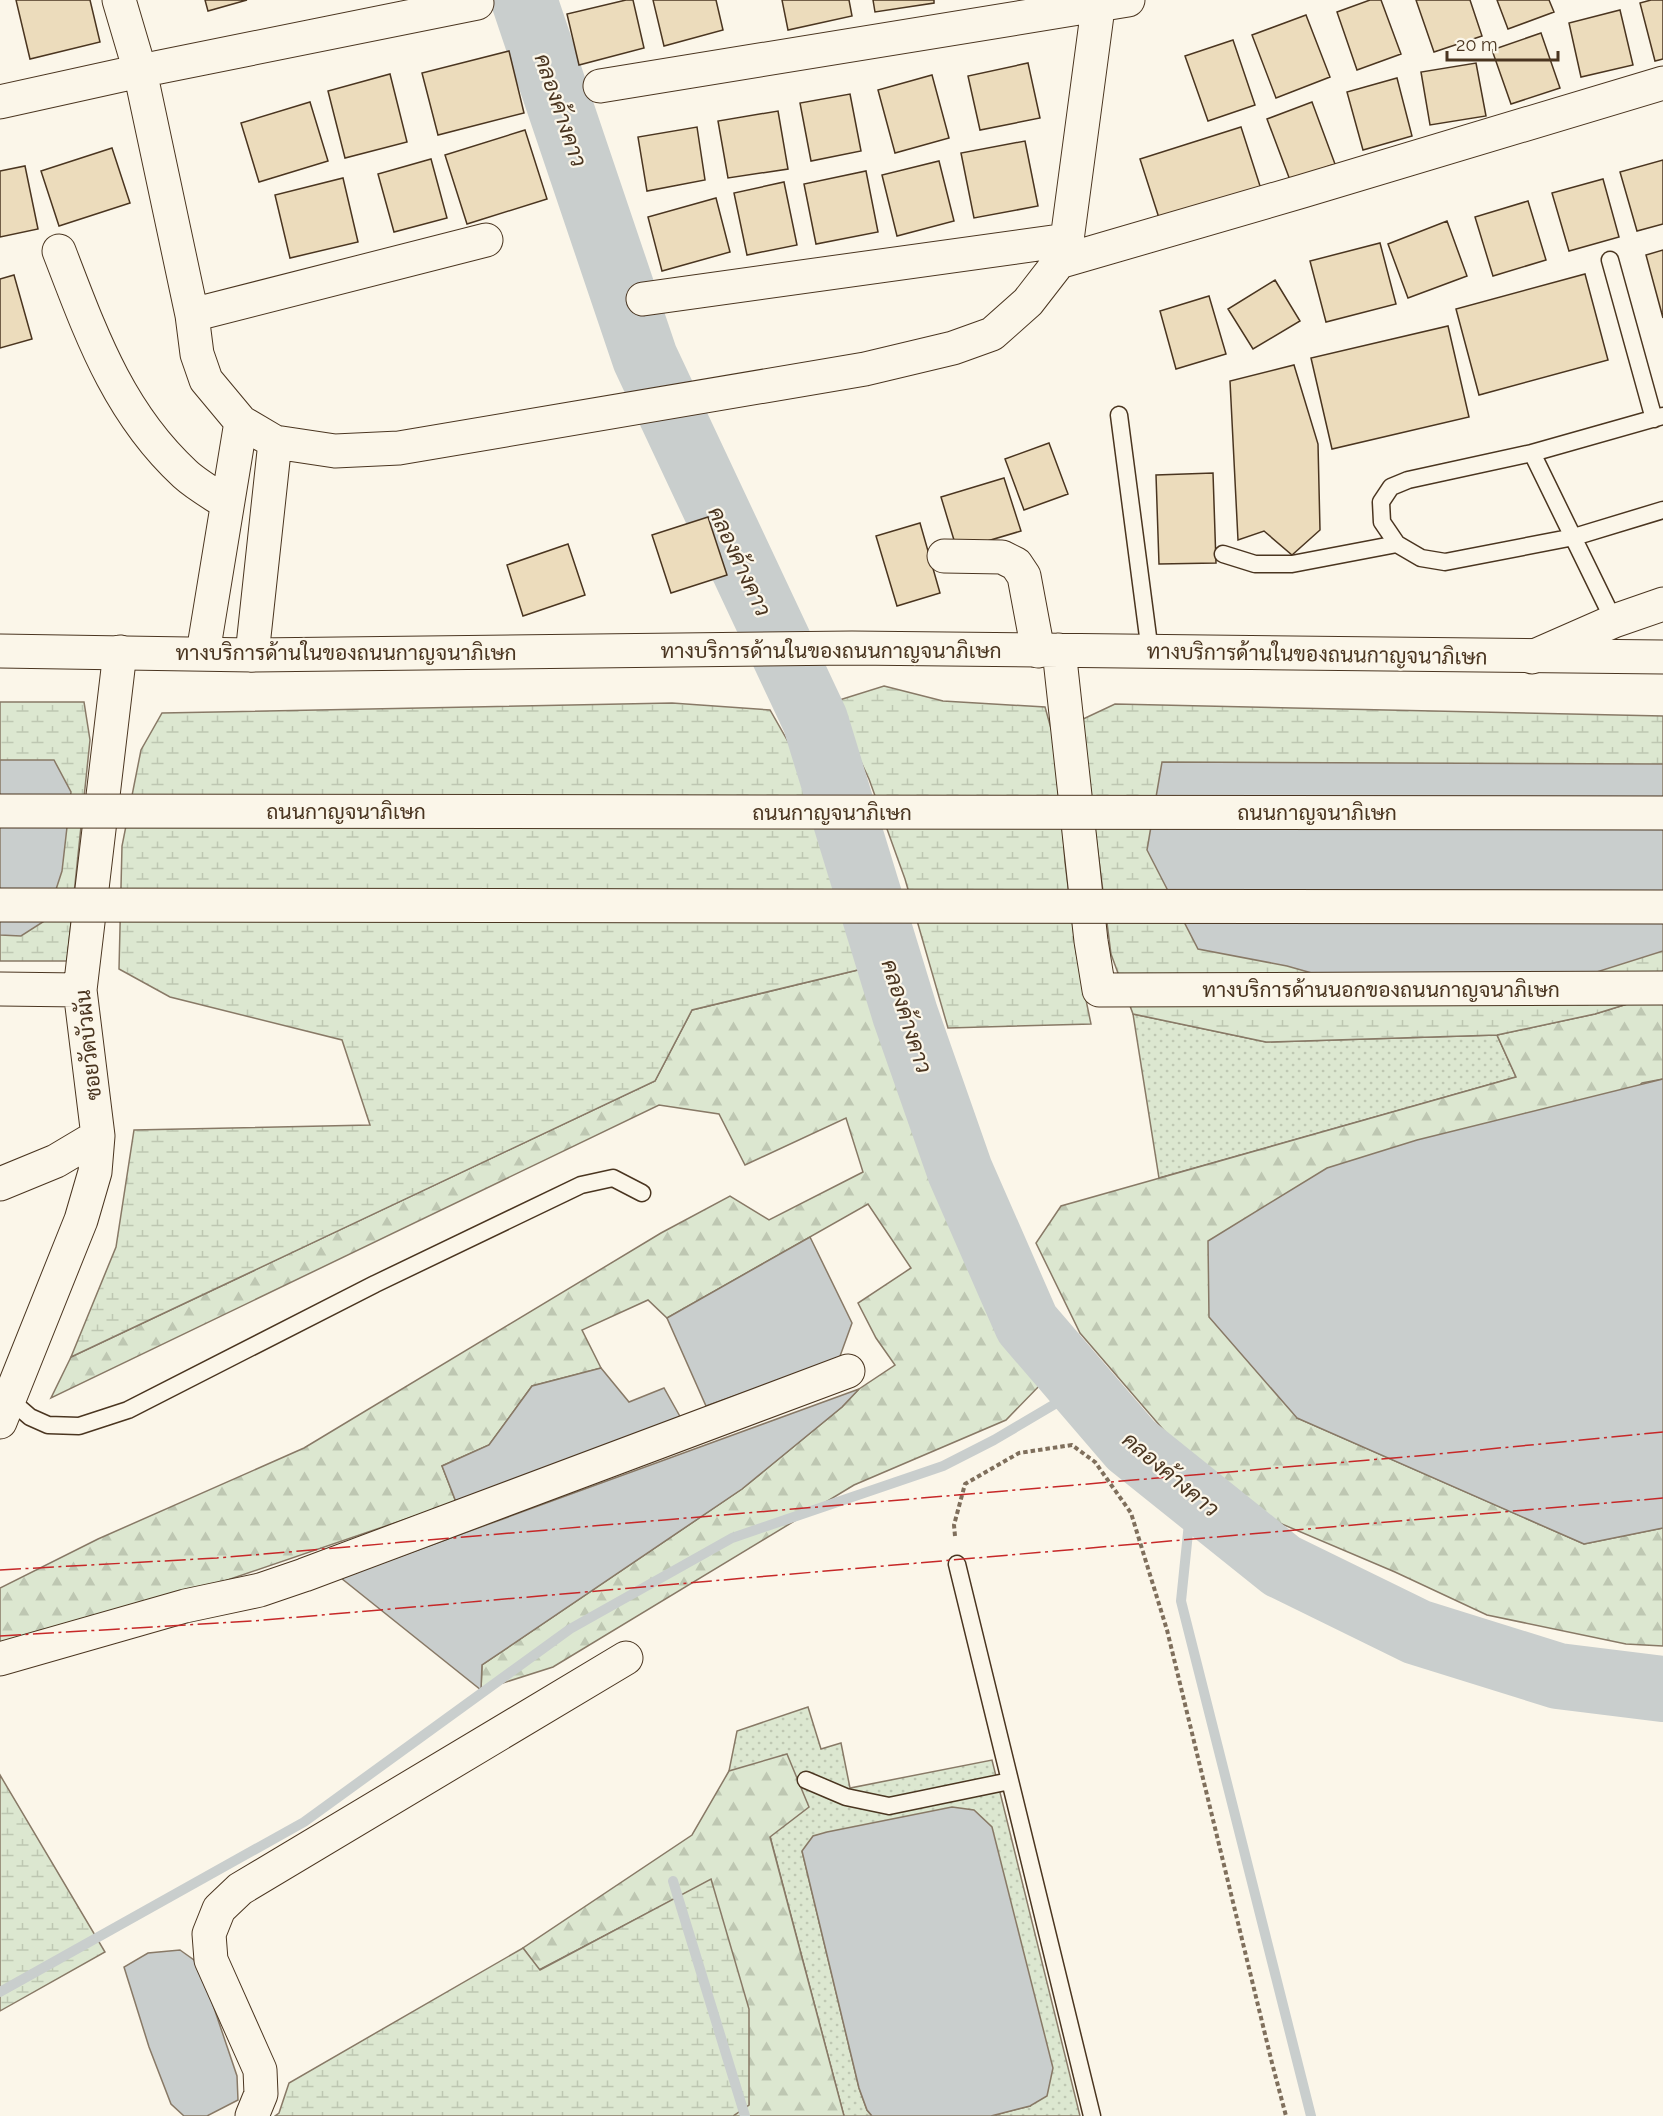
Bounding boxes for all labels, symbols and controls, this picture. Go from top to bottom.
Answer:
scale bar [1447,24,1558,62]
text: 20 m [1456,34,1498,55]
water label: คลองค้างคาว [529,50,593,170]
water label: คลองค้างคาว [703,502,777,620]
street label: ทางบริการด้านในของถนนกาญจนาภิเษก [661,638,1001,663]
street label: ทางบริการด้านในของถนนกาญจนาภิเษก [1146,639,1488,669]
street label: ทางบริการด้านในของถนนกาญจนาภิเษก [176,640,516,665]
street label: ถนนกาญจนาภิเษก [266,799,426,824]
street label: ถนนกาญจนาภิเษก [752,800,912,825]
street label: ถนนกาญจนาภิเษก [1237,800,1397,825]
water label: คลองค้างคาว [876,956,938,1076]
street label: ทางบริการด้านนอกของถนนกาญจนาภิเษก [1202,977,1560,1002]
street label: ซอยวัดบัวผัน [70,988,106,1102]
water label: คลองค้างคาว [1117,1426,1225,1522]

